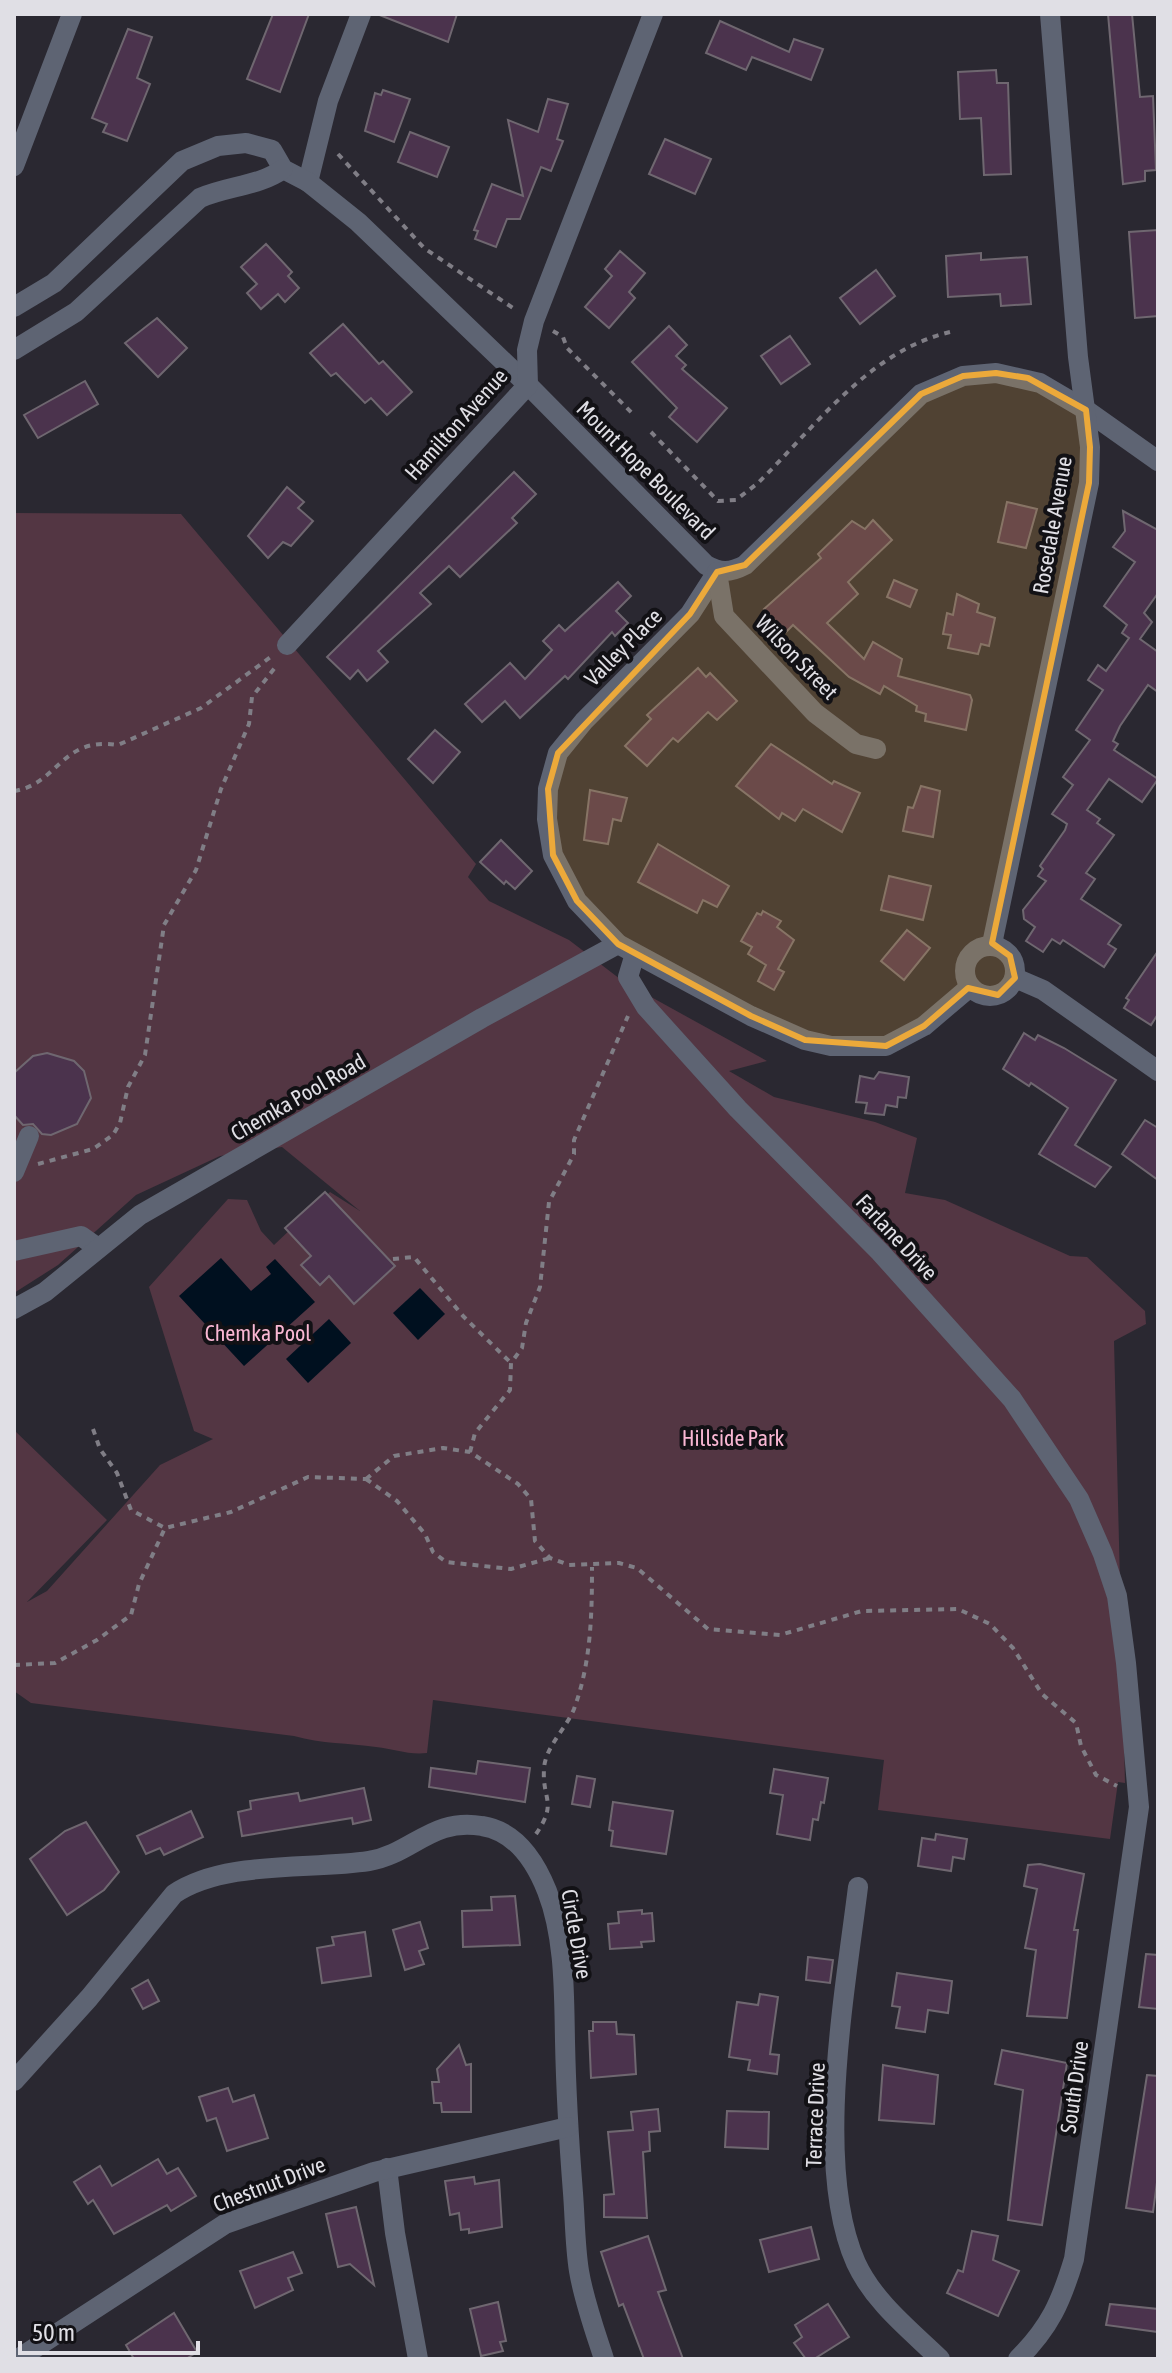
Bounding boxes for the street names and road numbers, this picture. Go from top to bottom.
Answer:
street label: Hamilton Avenue [399,363,513,485]
street label: Mount Hope Boulevard [571,395,721,545]
street label: Rosedale Avenue [1027,454,1077,596]
street label: Valley Place [579,603,667,691]
street label: Wilson Street [751,610,843,704]
street label: Chemka Pool Road [226,1048,370,1146]
street label: Farlane Drive [851,1189,943,1285]
street label: Circle Drive [556,1887,598,1981]
street label: South Drive [1055,2039,1093,2135]
street label: Terrace Drive [800,2062,830,2168]
street label: Chestnut Drive [209,2151,329,2217]

